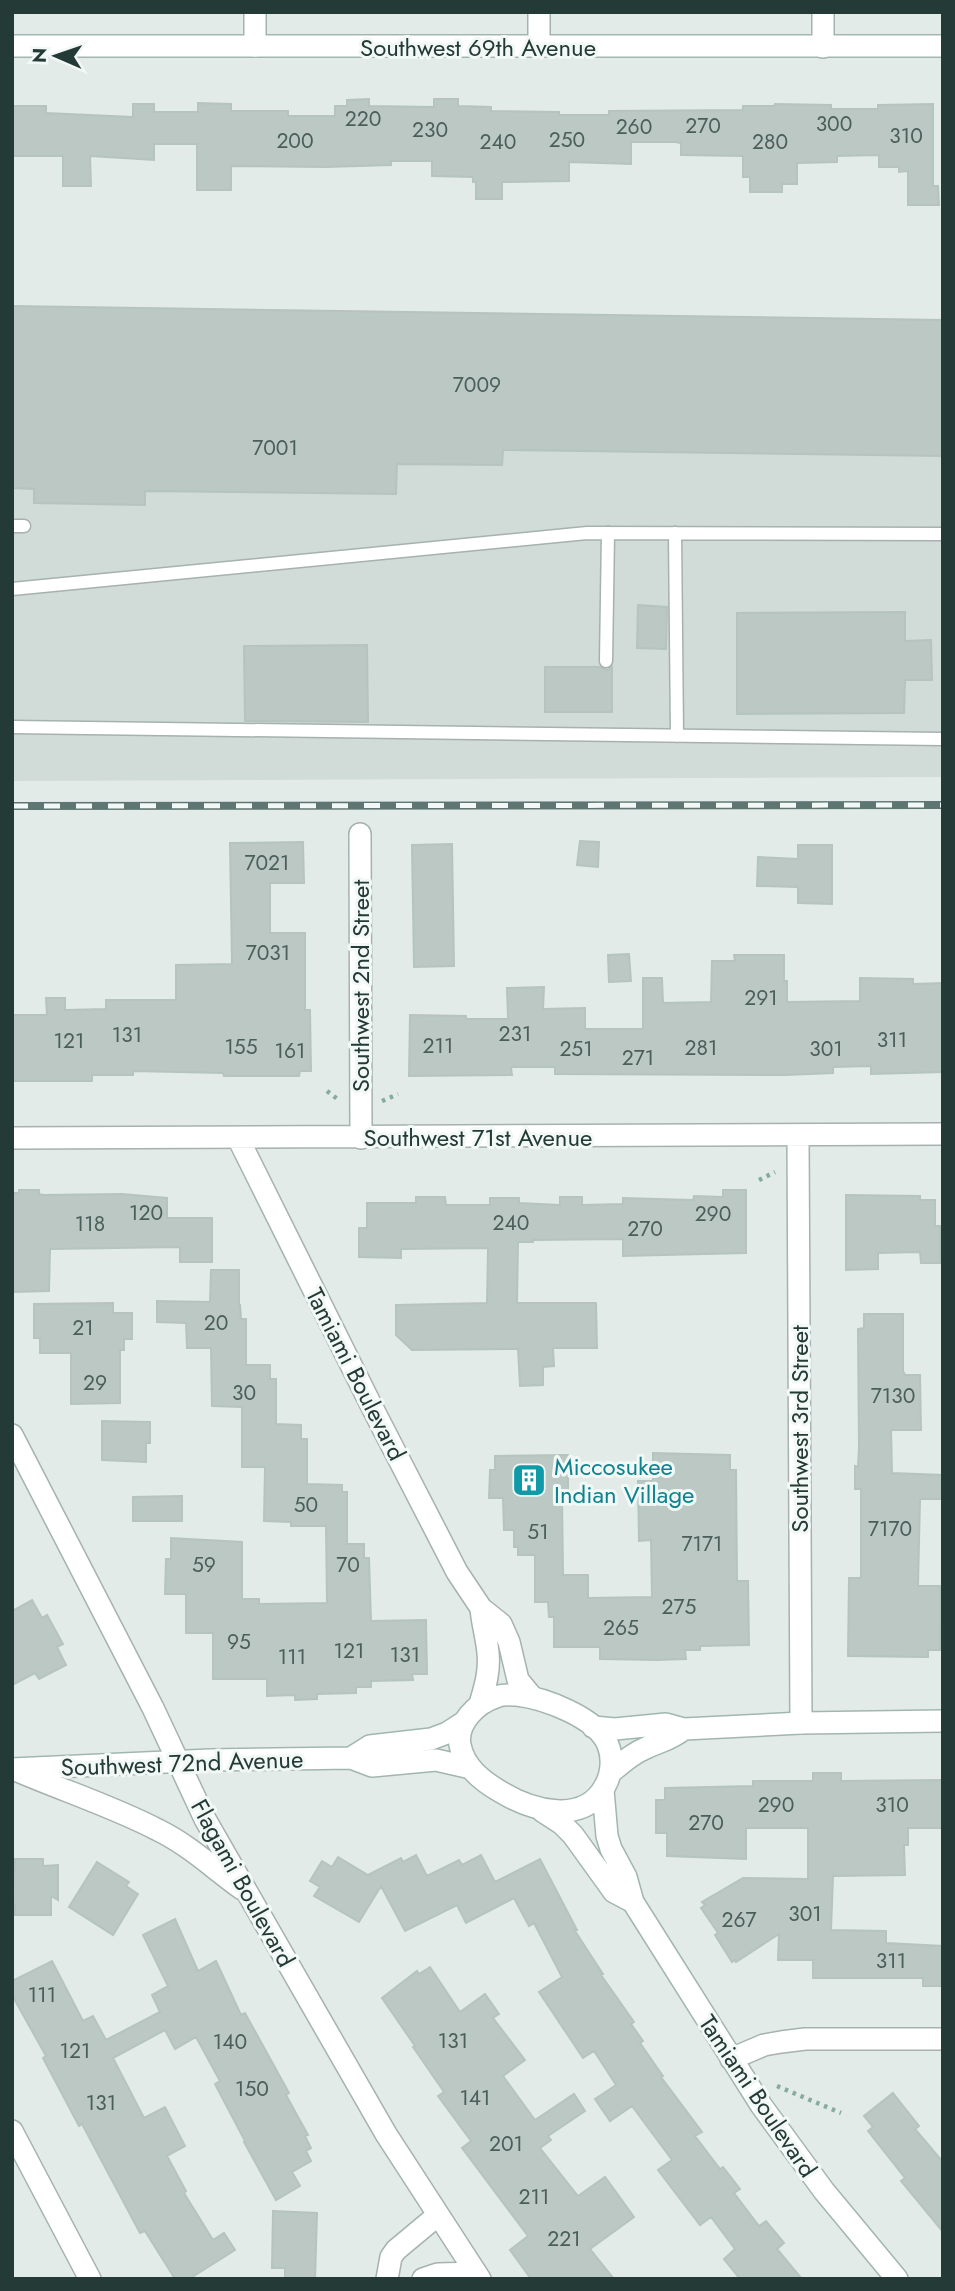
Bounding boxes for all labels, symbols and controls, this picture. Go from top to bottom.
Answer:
north arrow [21,21,91,91]
street label: Southwest 69th Avenue [360,30,596,65]
text: N [26,47,53,63]
house number: 220 [345,104,381,134]
house number: 300 [816,109,852,139]
house number: 270 [685,111,721,141]
house number: 260 [616,112,652,142]
house number: 230 [412,115,448,145]
house number: 310 [889,121,923,151]
house number: 250 [549,125,585,155]
house number: 200 [276,126,314,156]
house number: 240 [480,127,516,157]
house number: 280 [752,127,788,157]
house number: 7009 [453,370,501,400]
house number: 7001 [252,433,298,463]
house number: 7021 [244,848,290,878]
street label: Southwest 2nd Street [343,880,378,1092]
house number: 7031 [246,938,290,968]
house number: 291 [744,983,778,1013]
house number: 231 [499,1019,531,1049]
house number: 131 [112,1020,142,1050]
house number: 311 [877,1025,907,1055]
house number: 121 [54,1026,84,1056]
house number: 211 [423,1031,453,1061]
house number: 155 [224,1032,258,1062]
house number: 281 [685,1033,717,1063]
house number: 251 [559,1034,593,1064]
house number: 301 [809,1034,843,1064]
house number: 161 [275,1036,306,1066]
house number: 271 [622,1043,654,1073]
street label: Southwest 71st Avenue [364,1120,592,1155]
house number: 120 [129,1198,163,1228]
house number: 290 [695,1199,731,1229]
house number: 240 [493,1208,529,1238]
house number: 118 [75,1209,105,1239]
house number: 270 [627,1214,663,1244]
street label: Tamiami Boulevard [297,1282,415,1466]
house number: 20 [204,1308,228,1338]
house number: 21 [72,1313,94,1343]
street label: Southwest 3rd Street [782,1325,817,1533]
house number: 29 [83,1368,107,1398]
house number: 30 [232,1378,256,1408]
house number: 7130 [871,1381,915,1411]
place label: Miccosukee Indian Village [554,1449,694,1512]
building icon: Miccosukee Indian Village [510,1461,548,1499]
house number: 50 [294,1490,318,1520]
house number: 7170 [868,1514,912,1544]
house number: 51 [527,1517,549,1547]
house number: 7171 [682,1529,722,1559]
house number: 59 [192,1550,216,1580]
house number: 70 [336,1550,360,1580]
house number: 275 [662,1592,696,1622]
house number: 265 [603,1613,639,1643]
house number: 95 [227,1627,251,1657]
house number: 121 [334,1636,364,1666]
house number: 131 [390,1640,420,1670]
house number: 111 [278,1642,306,1672]
street label: Southwest 72nd Avenue [60,1741,304,1785]
house number: 290 [758,1790,794,1820]
house number: 310 [875,1790,909,1820]
street label: Flagami Boulevard [182,1793,304,1973]
house number: 270 [688,1808,724,1838]
house number: 301 [788,1899,822,1929]
house number: 267 [721,1905,757,1935]
house number: 311 [876,1946,906,1976]
house number: 111 [28,1980,56,2010]
street label: Tamiami Boulevard [690,2008,826,2184]
house number: 131 [438,2026,468,2056]
house number: 140 [213,2027,247,2057]
house number: 121 [60,2036,90,2066]
house number: 150 [235,2074,269,2104]
house number: 141 [459,2083,491,2113]
house number: 131 [86,2088,116,2118]
house number: 201 [489,2129,523,2159]
house number: 211 [519,2182,549,2212]
house number: 221 [547,2224,581,2254]

